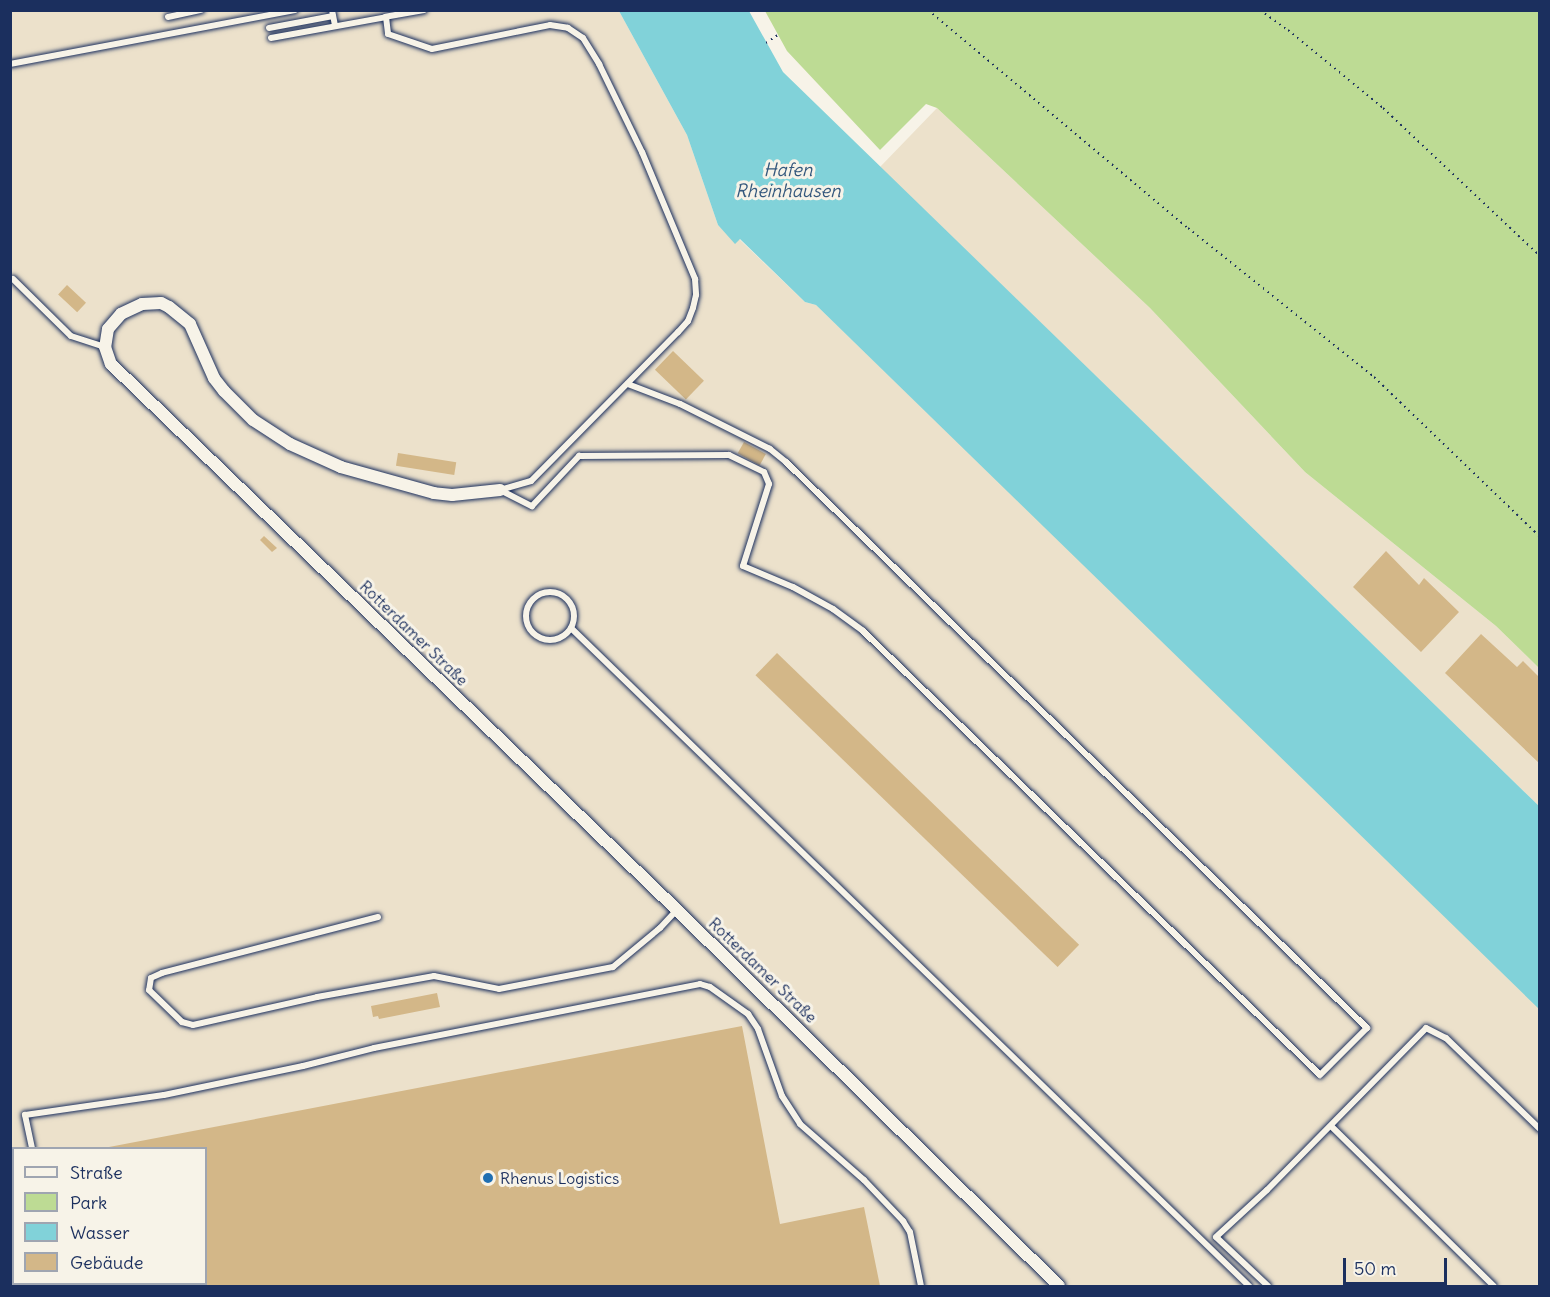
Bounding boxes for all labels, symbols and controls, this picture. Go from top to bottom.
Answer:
water label: Hafen Rheinhausen [735,160,841,202]
street label: Rotterdamer Straße [356,576,472,690]
street label: Rotterdamer Straße [705,913,821,1027]
legend [12,1147,207,1285]
text: Straße [70,1161,123,1184]
place label: Rhenus Logistics [500,1168,619,1188]
marker: Rhenus Logistics [481,1171,495,1185]
text: Park [70,1191,107,1214]
text: Wasser [70,1221,129,1244]
scale bar [1346,1246,1450,1284]
text: Gebäude [70,1251,143,1274]
text: 50 m [1354,1257,1396,1280]

